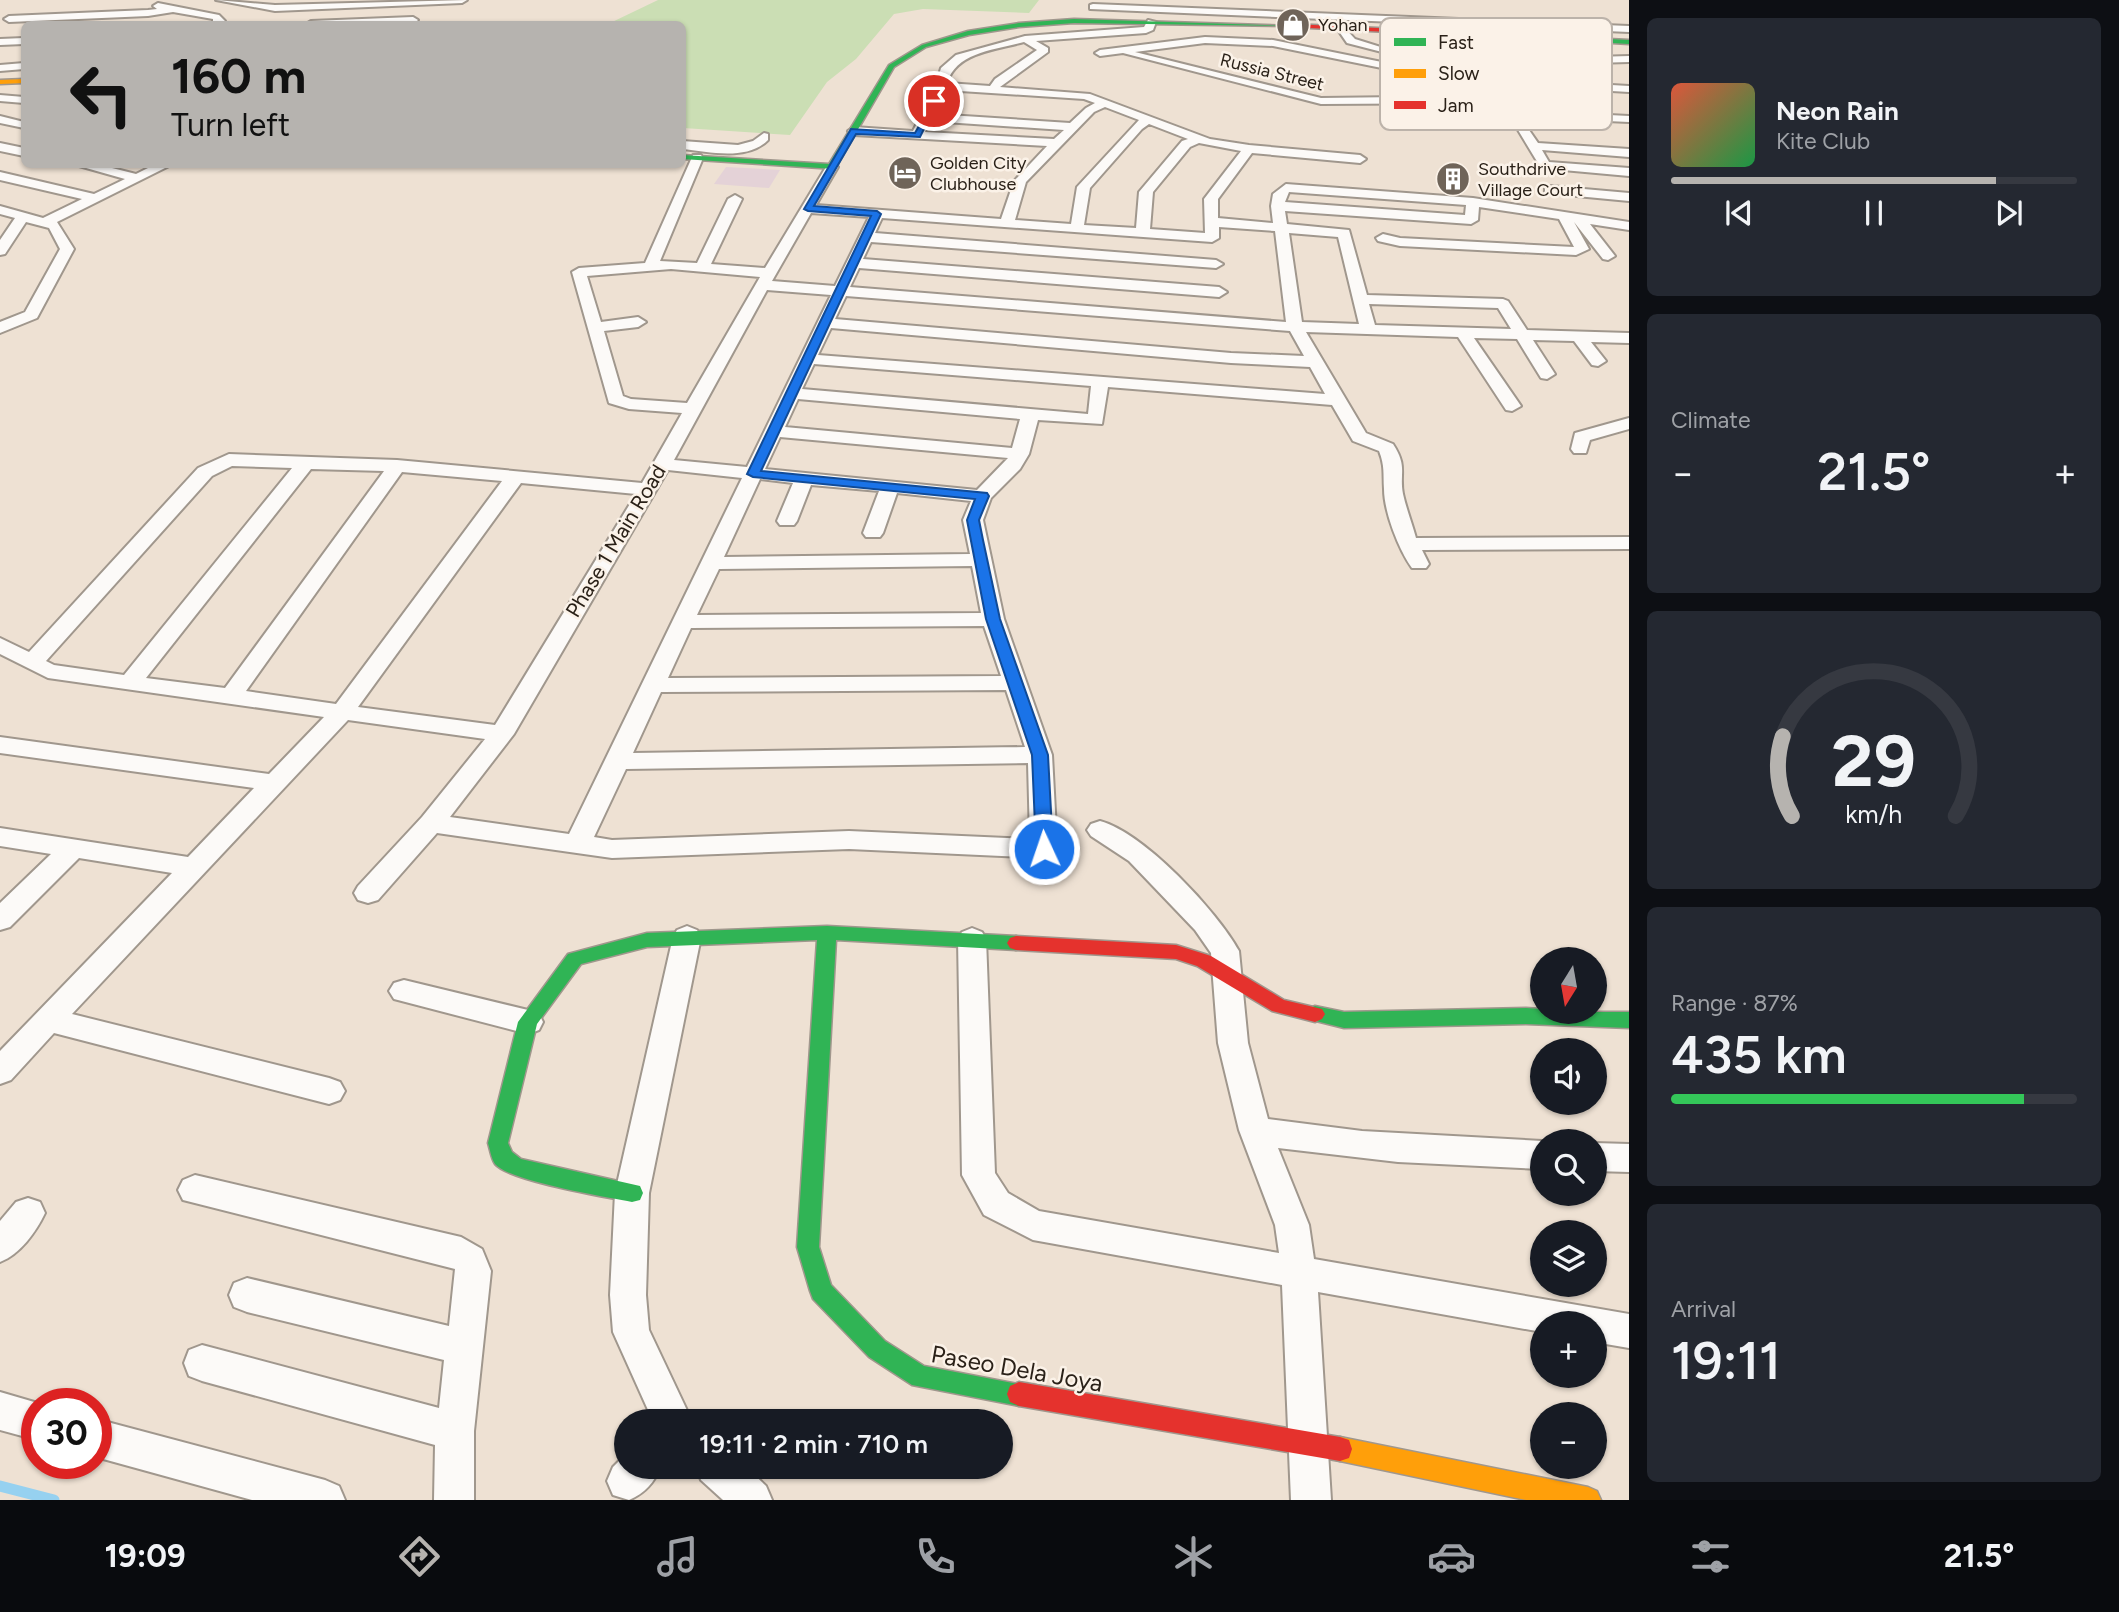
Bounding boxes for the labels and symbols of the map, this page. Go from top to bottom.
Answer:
shop icon: Yohan [1274,6,1312,44]
place label: Yohan [1318,14,1368,36]
legend [1380,18,1612,130]
text: Fast [1438,31,1474,54]
street label: Russia Street [1218,48,1326,96]
text: Slow [1438,62,1480,85]
pin [904,71,964,131]
text: Jam [1438,94,1474,117]
place label: Golden City Clubhouse [930,152,1027,195]
hotel icon: Golden City Clubhouse [886,154,924,192]
place label: Southdrive Village Court [1478,158,1583,201]
building icon: Southdrive Village Court [1434,160,1472,198]
street label: Phase 1 Main Road [560,460,671,622]
position arrow [1007,812,1081,886]
north arrow [1530,947,1606,1024]
street label: Paseo Dela Joya [929,1339,1105,1398]
speed limit sign: 30 [21,1388,112,1479]

